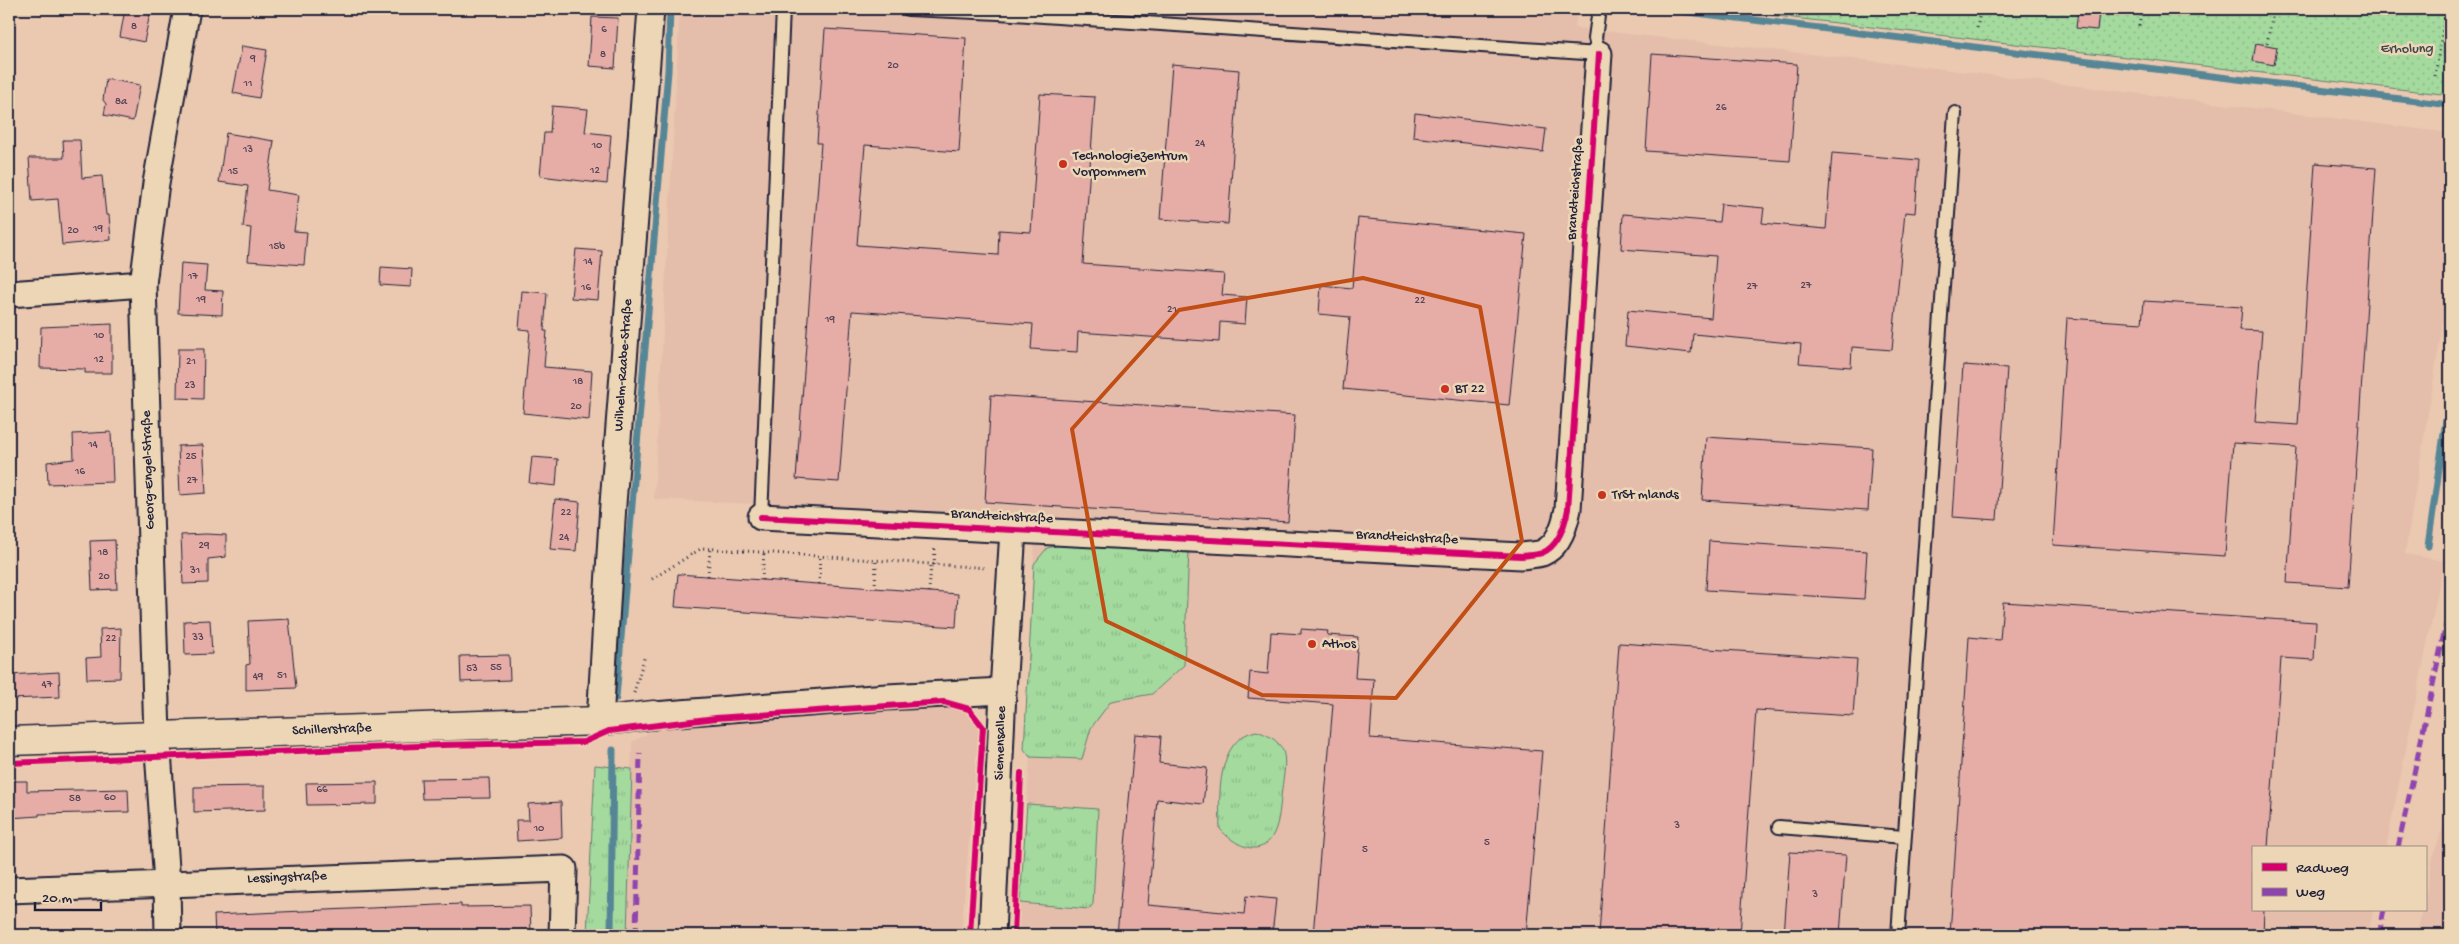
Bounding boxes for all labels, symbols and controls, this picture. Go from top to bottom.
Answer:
house number: 8 [131,21,137,33]
house number: 6 [601,24,607,36]
park label: Erholung [2381,41,2433,58]
house number: 8 [600,49,606,61]
house number: 9 [249,53,256,65]
house number: 20 [887,60,899,72]
house number: 11 [243,78,252,90]
house number: 8a [115,96,128,108]
house number: 26 [1716,102,1727,114]
street label: Brandteichstraße [1564,137,1588,242]
house number: 24 [1195,138,1206,150]
house number: 10 [591,140,602,152]
house number: 13 [242,144,253,156]
place label: Technologiezentrum Vorpommern [1072,148,1188,181]
marker: Technologiezentrum Vorpommern [1057,158,1069,170]
house number: 12 [589,165,601,177]
house number: 15 [227,166,238,178]
house number: 19 [92,223,103,235]
house number: 20 [67,225,79,237]
house number: 15b [268,241,285,253]
house number: 14 [582,256,594,268]
house number: 17 [187,271,198,283]
house number: 27 [1800,280,1812,292]
house number: 27 [1746,281,1758,293]
house number: 16 [580,282,591,294]
house number: 19 [195,294,206,306]
house number: 22 [1415,295,1426,307]
street label: Wilhelm-Raabe-Straße [611,297,637,432]
house number: 21 [1167,304,1177,316]
house number: 19 [824,314,835,326]
house number: 10 [93,330,104,342]
house number: 12 [93,354,105,366]
house number: 21 [186,356,196,368]
house number: 18 [572,376,583,388]
house number: 23 [184,380,196,392]
place label: BT 22 [1454,381,1485,398]
marker: BT 22 [1439,383,1451,395]
house number: 20 [570,401,582,413]
street label: Georg-Engel-Straße [138,409,160,530]
house number: 14 [87,439,99,451]
house number: 25 [185,451,197,463]
house number: 16 [74,466,85,478]
house number: 27 [186,475,198,487]
place label: TrSt mlands [1611,487,1680,504]
marker: TrSt mlands [1596,489,1608,501]
street label: Brandteichstraße [949,506,1054,528]
house number: 22 [561,507,572,519]
street label: Brandteichstraße [1354,527,1459,549]
house number: 24 [559,532,570,544]
house number: 29 [199,540,210,552]
house number: 18 [97,547,108,559]
house number: 31 [189,565,200,577]
house number: 20 [98,571,110,583]
house number: 33 [191,632,204,644]
house number: 22 [106,633,117,645]
place label: Athos [1322,636,1357,653]
marker: Athos [1306,638,1318,650]
house number: 55 [490,662,502,674]
house number: 53 [466,663,478,675]
house number: 51 [277,670,287,682]
house number: 49 [253,671,264,683]
house number: 47 [42,679,53,691]
street label: Siemensallee [991,705,1011,780]
street label: Schillerstraße [292,720,373,740]
house number: 66 [316,784,328,796]
house number: 60 [104,792,116,804]
house number: 58 [69,793,81,805]
house number: 3 [1673,820,1680,832]
house number: 10 [533,823,544,835]
house number: 5 [1484,837,1490,849]
house number: 5 [1362,844,1368,856]
legend [2252,846,2426,912]
text: Radweg [2296,860,2349,878]
street label: Lessingstraße [247,868,328,888]
scale bar [35,879,101,911]
text: Weg [2296,884,2325,902]
house number: 3 [1811,889,1818,901]
text: 20 m [42,890,72,908]

